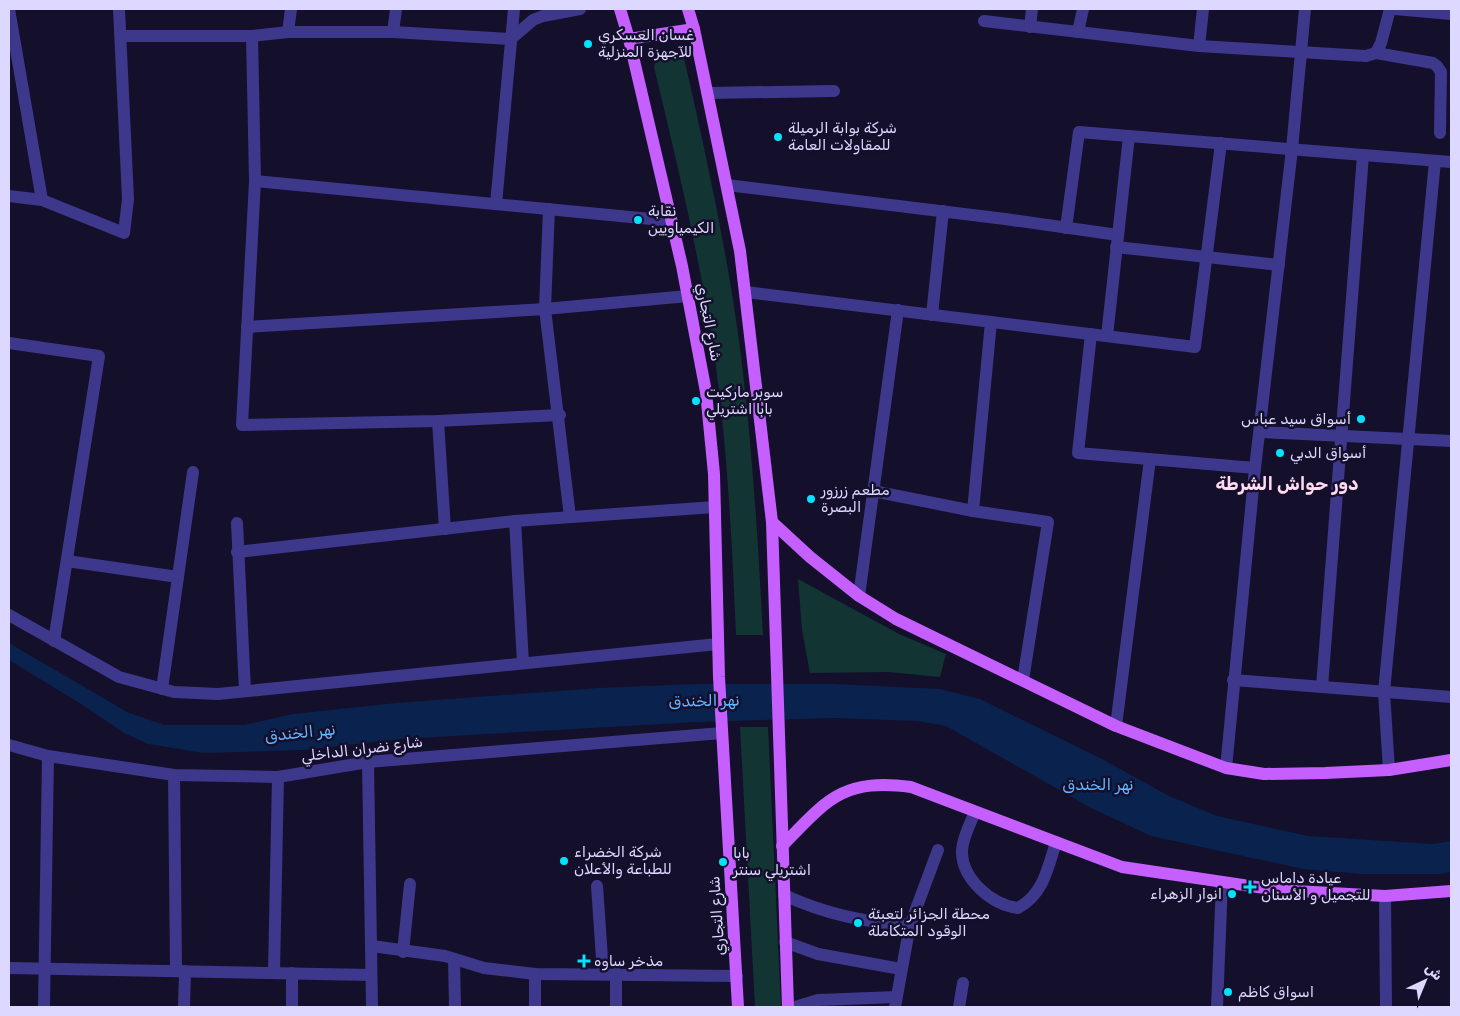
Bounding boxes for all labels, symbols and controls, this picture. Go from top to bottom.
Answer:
place label: غسان العسكري للآجهزة المنزلية [598,26,694,61]
marker: غسان العسكري للآجهزة المنزلية [582,38,594,50]
place label: شركة بوابة الرميلة للمقاولات العامة [788,119,897,155]
marker: شركة بوابة الرميلة للمقاولات العامة [772,131,784,143]
place label: نقابة الكيمياويين [648,202,714,238]
marker: نقابة الكيمياويين [632,214,644,226]
street label: شارع التجاري [691,281,725,363]
place label: سوبر ماركيت بابا اشتريلي [706,383,783,421]
marker: سوبر ماركيت بابا اشتريلي [690,395,702,407]
place label: أسواق سيد عباس [1241,410,1351,428]
marker: أسواق سيد عباس [1355,413,1367,425]
place label: أسواق الدبي [1290,444,1366,465]
marker: أسواق الدبي [1274,447,1286,459]
district label: دور حواش الشرطة [1216,473,1358,495]
place label: مطعم زرزور البصرة [820,481,890,516]
marker: مطعم زرزور البصرة [805,493,817,505]
water label: نهر الخندق [668,690,740,712]
water label: نهر الخندق [264,719,337,747]
street label: شارع نضران الداخلي [300,733,424,768]
water label: نهر الخندق [1062,775,1134,795]
place label: شركة الخضراء للطباعة والأعلان [574,843,672,879]
place label: بابا اشتريلي سنتر [732,844,811,882]
marker: شركة الخضراء للطباعة والأعلان [558,855,570,867]
marker: بابا اشتريلي سنتر [717,856,729,868]
place label: عيادة داماس للتجميل و الأسنان [1261,869,1371,905]
street label: شارع التجاري [705,876,731,956]
marker: عيادة داماس للتجميل و الأسنان [1243,880,1257,894]
place label: انوار الزهراء [1150,885,1222,903]
marker: انوار الزهراء [1226,888,1238,900]
place label: محطة الجزائر لتعبئة الوقود المتكاملة [868,905,990,940]
marker: محطة الجزائر لتعبئة الوقود المتكاملة [852,917,864,929]
place label: مذخر ساوه [594,952,663,971]
marker: مذخر ساوه [578,955,590,967]
north arrow [1400,956,1450,1006]
text: ش [1421,960,1446,984]
place label: اسواق كاظم [1238,983,1314,1002]
marker: اسواق كاظم [1222,986,1234,998]

